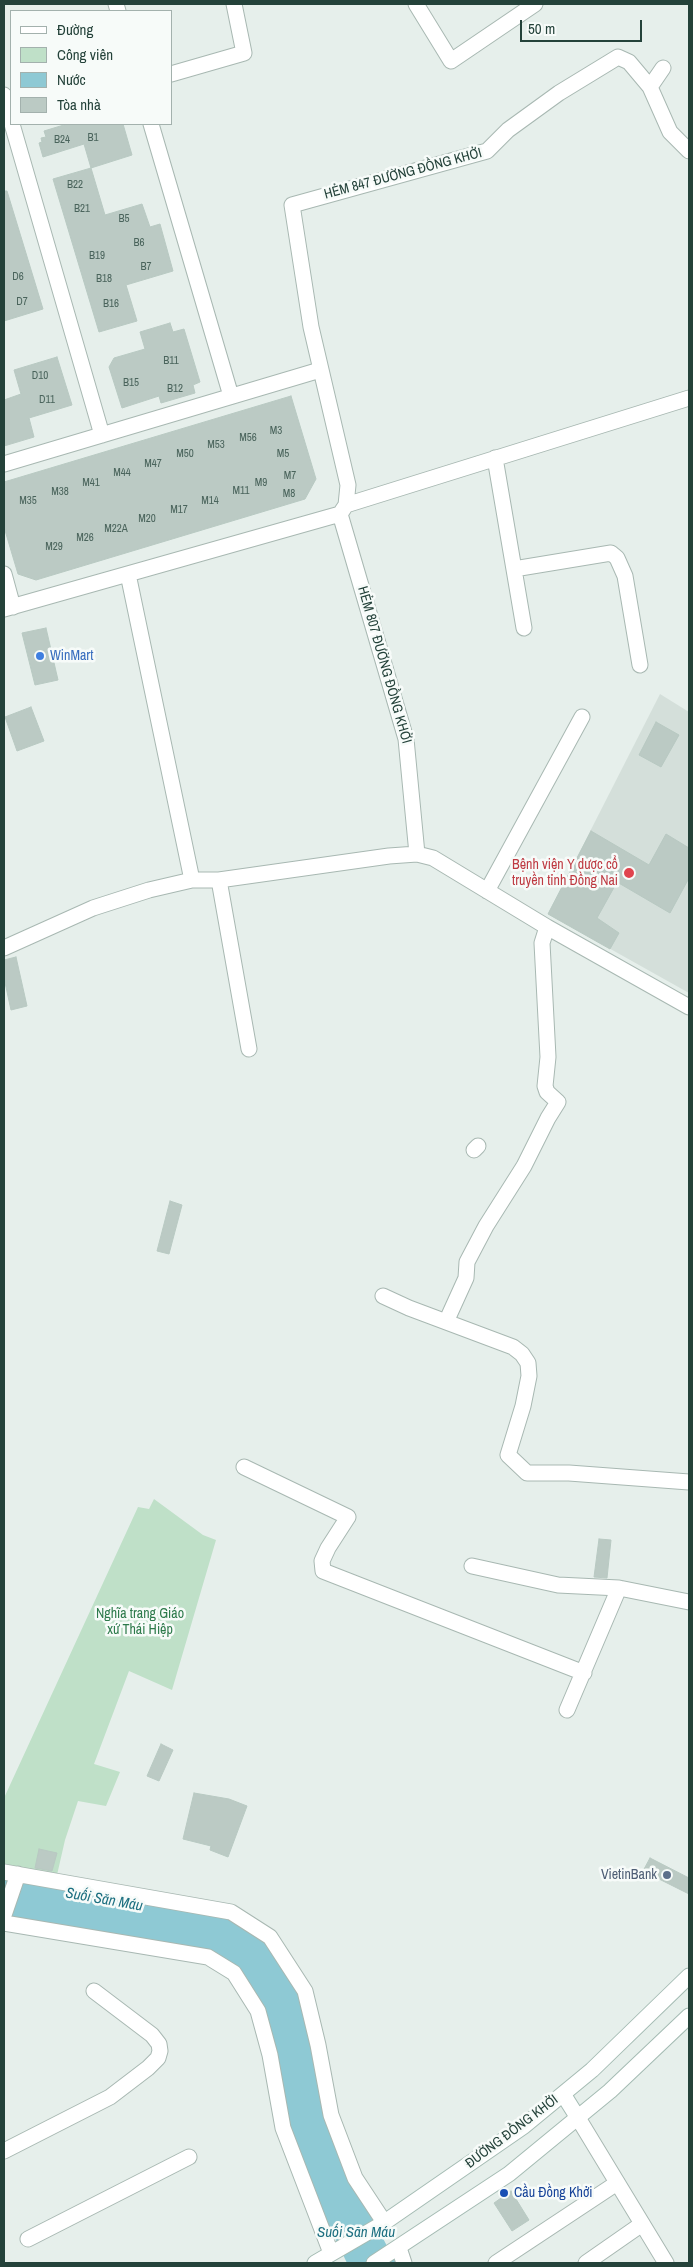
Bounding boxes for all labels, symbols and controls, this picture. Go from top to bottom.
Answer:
legend [10,10,172,125]
scale bar [523,10,646,42]
text: 50 m [528,18,555,39]
text: Đường [57,19,93,40]
text: Công viên [57,44,113,65]
text: Nước [57,69,86,90]
text: Tòa nhà [57,94,101,115]
house number: B1 [87,131,99,145]
house number: B24 [54,133,70,147]
street label: HẺM 847 ĐƯỜNG ĐỒNG KHỞI [322,145,484,203]
house number: B22 [67,178,83,192]
house number: B21 [74,202,90,216]
house number: B5 [118,212,130,226]
house number: B6 [133,236,145,250]
house number: B19 [89,249,105,263]
house number: B7 [140,260,152,274]
house number: D6 [12,270,24,284]
house number: B18 [96,272,112,286]
house number: D7 [16,295,28,309]
house number: B16 [103,297,119,311]
house number: B11 [163,354,179,368]
house number: D10 [32,369,48,383]
house number: B15 [123,376,139,390]
house number: B12 [167,382,183,396]
house number: D11 [39,393,55,407]
house number: M3 [270,424,282,438]
house number: M56 [239,431,257,445]
house number: M53 [207,438,225,452]
house number: M50 [176,447,194,461]
house number: M5 [277,447,289,461]
house number: M47 [144,457,162,471]
house number: M44 [113,466,131,480]
house number: M7 [284,469,296,483]
house number: M41 [82,476,100,490]
house number: M9 [255,476,267,490]
house number: M11 [233,484,249,498]
house number: M38 [51,485,69,499]
house number: M8 [283,487,295,501]
house number: M35 [19,494,37,508]
house number: M14 [201,494,219,508]
house number: M17 [170,503,188,517]
house number: M20 [138,512,156,526]
house number: M22A [104,522,128,536]
house number: M26 [76,531,94,545]
house number: M29 [45,540,63,554]
street label: HẺM 807 ĐƯỜNG ĐỒNG KHỞI [354,585,414,745]
place label: WinMart [50,648,93,664]
marker: WinMart [34,650,46,662]
place label: Bệnh viện Y dược cổ truyền tỉnh Đồng Nai [512,857,618,890]
marker: Bệnh viện Y dược cổ truyền tỉnh Đồng Nai [622,866,636,880]
park label: Nghĩa trang Giáo xứ Thái Hiệp [96,1606,184,1638]
place label: VietinBank [601,1867,657,1883]
marker: VietinBank [661,1869,673,1881]
water label: Suối Săn Máu [64,1884,144,1916]
street label: ĐƯỜNG ĐỒNG KHỞI [462,2092,562,2172]
place label: Cầu Đồng Khởi [514,2185,592,2201]
marker: Cầu Đồng Khởi [498,2187,510,2199]
water label: Suối Săn Máu [317,2224,395,2242]

